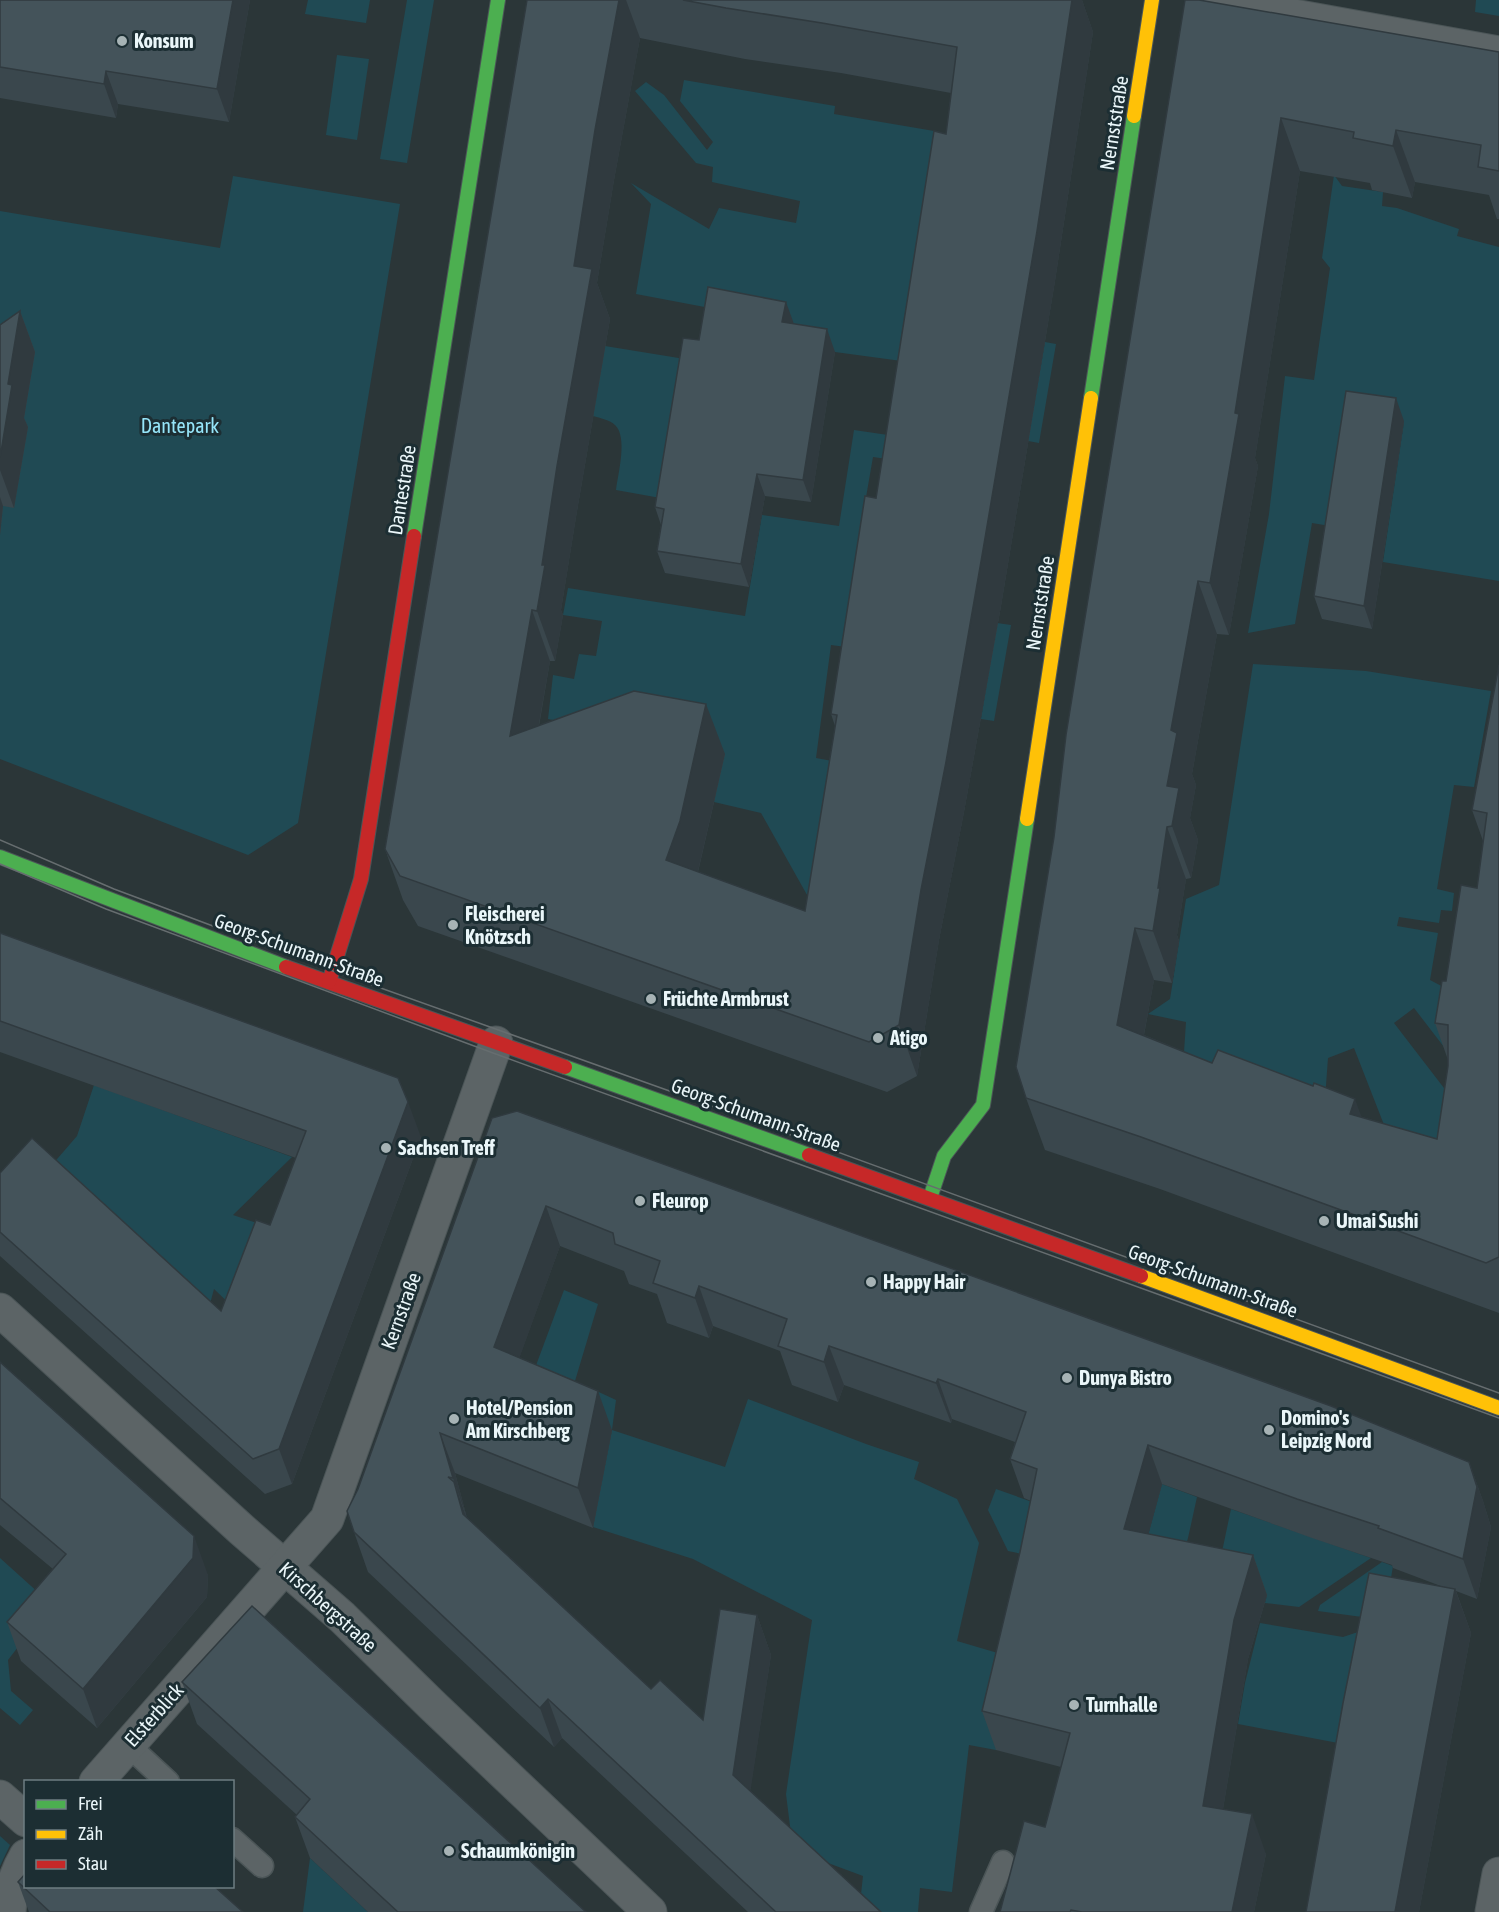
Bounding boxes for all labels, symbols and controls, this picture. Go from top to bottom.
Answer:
place label: Konsum [134,29,194,52]
marker: Konsum [115,34,129,48]
street label: Nernststraße [1095,74,1132,172]
park label: Dantepark [141,414,219,437]
street label: Dantestraße [383,443,420,537]
street label: Nernststraße [1021,554,1058,652]
place label: Fleischerei Knötzsch [465,902,545,948]
street label: Georg-Schumann-Straße [211,908,387,991]
marker: Fleischerei Knötzsch [446,918,460,932]
place label: Früchte Armbrust [663,987,789,1010]
marker: Früchte Armbrust [644,992,658,1006]
place label: Atigo [889,1026,928,1049]
marker: Atigo [871,1031,885,1045]
street label: Georg-Schumann-Straße [668,1073,844,1156]
place label: Sachsen Treff [398,1136,495,1159]
marker: Sachsen Treff [379,1141,393,1155]
place label: Fleurop [652,1189,709,1212]
marker: Fleurop [633,1194,647,1208]
place label: Umai Sushi [1336,1209,1418,1232]
marker: Umai Sushi [1317,1214,1331,1228]
street label: Georg-Schumann-Straße [1125,1239,1301,1322]
street label: Kernstraße [376,1269,425,1352]
place label: Happy Hair [883,1270,966,1293]
marker: Happy Hair [864,1275,878,1289]
place label: Dunya Bistro [1079,1366,1172,1389]
marker: Dunya Bistro [1060,1371,1074,1385]
place label: Hotel/Pension Am Kirschberg [465,1396,573,1442]
place label: Domino's Leipzig Nord [1281,1406,1371,1452]
marker: Hotel/Pension Am Kirschberg [447,1412,461,1426]
marker: Domino's Leipzig Nord [1262,1423,1276,1437]
street label: Kirschbergstraße [275,1557,382,1656]
street label: Elsterblick [119,1678,188,1751]
place label: Turnhalle [1086,1693,1158,1716]
marker: Turnhalle [1067,1698,1081,1712]
legend [24,1780,234,1888]
text: Frei [78,1793,103,1814]
text: Zäh [78,1823,103,1844]
place label: Schaumkönigin [461,1839,575,1862]
marker: Schaumkönigin [442,1844,456,1858]
text: Stau [78,1853,108,1874]

